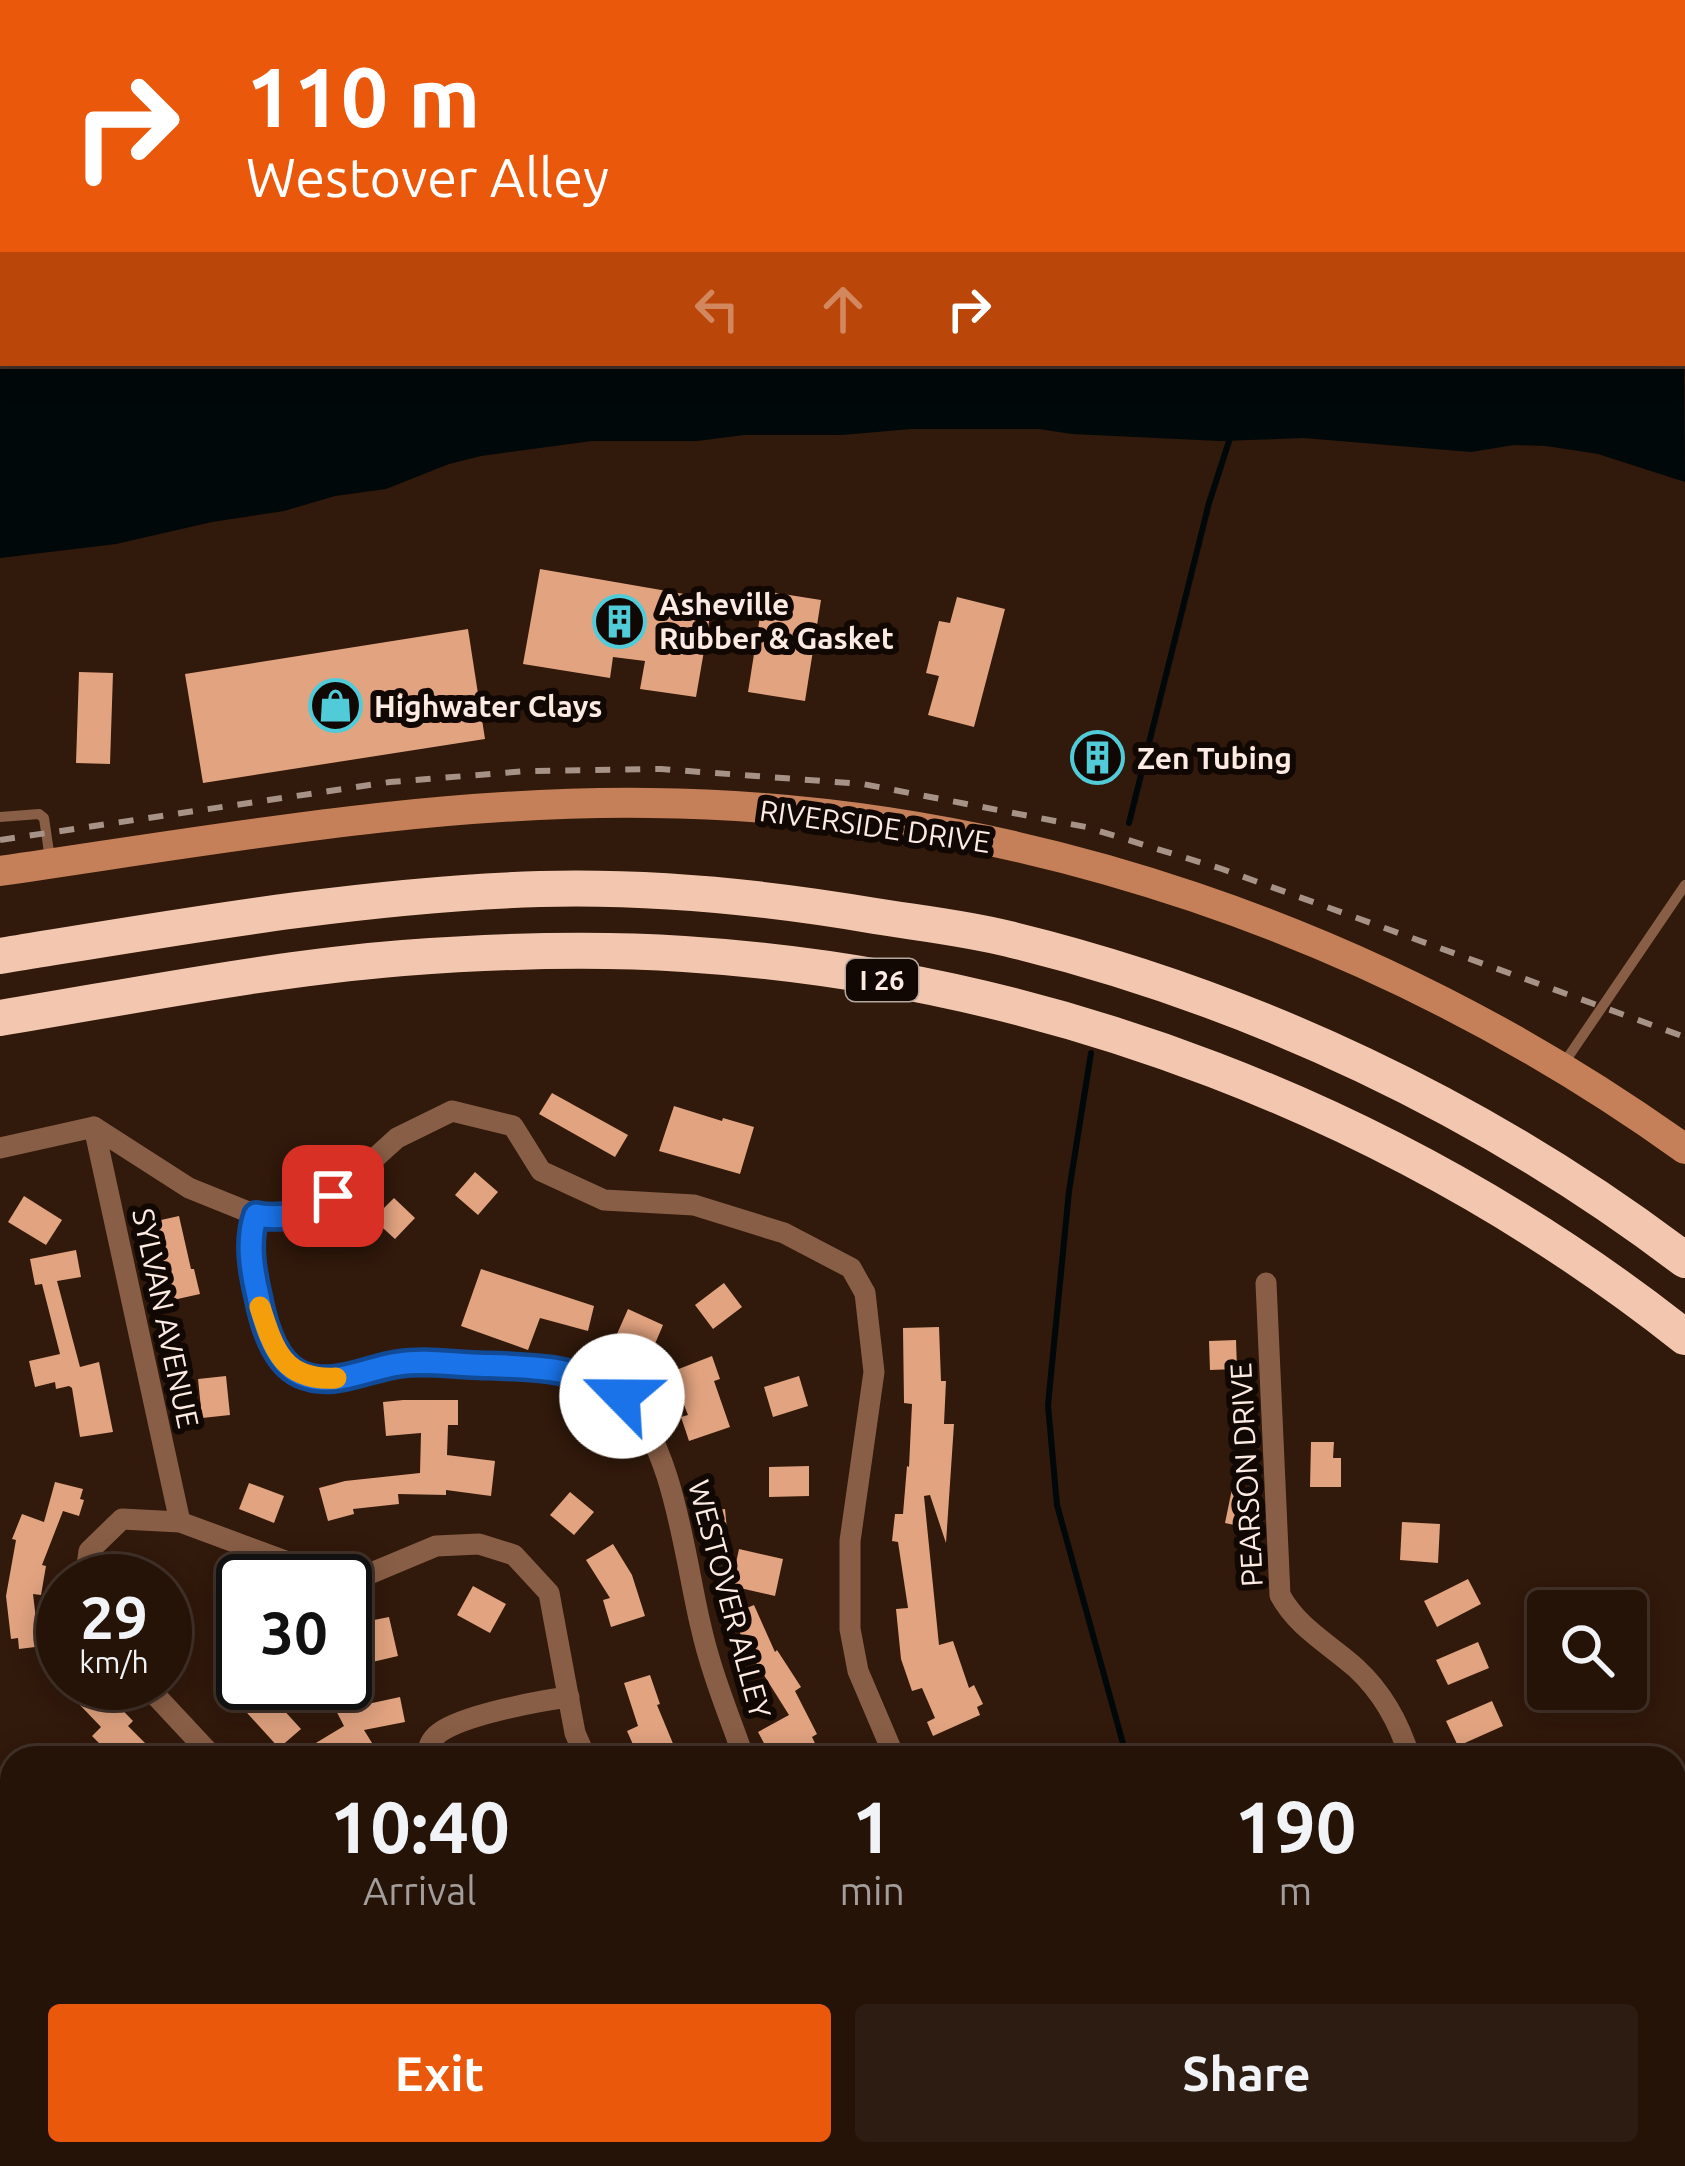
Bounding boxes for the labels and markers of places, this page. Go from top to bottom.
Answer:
place label: Asheville Rubber & Gasket [659,587,894,655]
building icon: Asheville Rubber & Gasket [592,593,648,649]
shop icon: Highwater Clays [307,678,363,734]
place label: Highwater Clays [374,689,602,723]
building icon: Zen Tubing [1070,730,1126,786]
place label: Zen Tubing [1137,741,1292,775]
pin [282,1145,384,1247]

